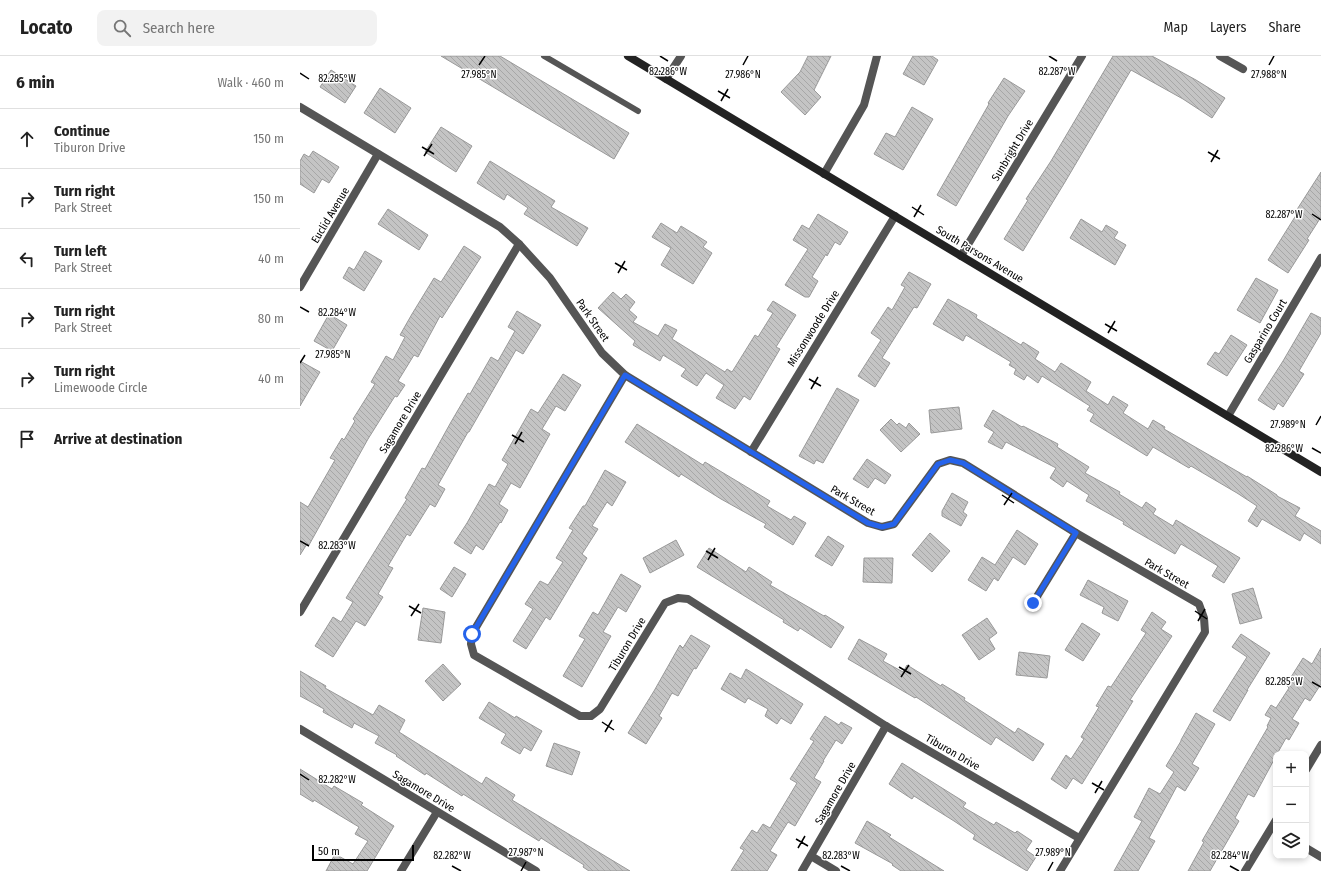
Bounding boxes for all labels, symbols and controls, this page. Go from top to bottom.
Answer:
search box [97,10,377,46]
text: Locato [20,16,73,39]
icon: search [111,17,133,39]
text: Search here [143,19,215,37]
text: Map [1164,19,1188,36]
text: Layers [1210,19,1246,36]
text: Share [1268,19,1301,36]
text: 82.286°W [649,66,687,78]
text: 82.287°W [1038,66,1076,78]
text: 27.985°N [461,69,497,81]
text: 27.986°N [725,69,761,81]
text: 27.988°N [1251,69,1287,81]
text: 6 min [16,72,55,93]
text: 82.285°W [318,73,356,85]
text: Walk · 460 m [217,75,284,90]
street label: Sunbright Drive [989,117,1036,184]
text: Continue [54,122,110,140]
icon: ahead [16,128,38,150]
text: 150 m [253,131,284,146]
text: Tiburon Drive [54,140,125,155]
text: Turn right [54,182,115,200]
street label: Euclid Avenue [309,185,352,245]
icon: right [16,188,38,210]
text: 150 m [253,191,284,206]
text: Park Street [54,200,112,215]
text: 82.287°W [1265,209,1303,221]
street label: South Parsons Avenue [934,223,1026,286]
text: Turn left [54,242,107,260]
icon: left [16,248,38,270]
text: 40 m [258,251,284,266]
text: Park Street [54,260,112,275]
street label: Missonwoode Drive [785,288,842,369]
street label: Park Street [573,296,612,344]
street label: Gasparino Court [1241,296,1290,366]
text: Turn right [54,302,115,320]
text: 82.284°W [318,307,356,319]
icon: right [16,308,38,330]
text: 80 m [258,311,284,326]
text: Park Street [54,320,112,335]
text: 27.985°N [315,349,351,361]
text: Turn right [54,362,115,380]
icon: right [16,368,38,390]
text: 40 m [258,371,284,386]
text: Limewoode Circle [54,380,148,395]
street label: Sagamore Drive [377,389,424,456]
text: 27.989°N [1270,419,1306,431]
icon: arrive [16,428,38,450]
text: Arrive at destination [54,430,182,448]
text: 82.286°W [1265,443,1303,455]
street label: Park Street [828,483,878,519]
text: 82.283°W [318,540,356,552]
street label: Park Street [1142,556,1192,592]
route end [1024,594,1042,612]
street label: Tiburon Drive [606,615,649,674]
route start [463,625,481,643]
text: 82.285°W [1265,676,1303,688]
street label: Tiburon Drive [923,732,982,773]
map controls [1273,751,1309,859]
button: + [1273,751,1309,787]
street label: Sagamore Drive [812,760,859,827]
street label: Sagamore Drive [390,768,457,815]
text: 82.282°W [318,774,356,786]
button: − [1273,787,1309,823]
button: layers [1273,823,1309,859]
scale bar [312,843,414,862]
text: 50 m [318,845,340,858]
text: 27.987°N [509,847,543,859]
text: 27.989°N [1035,847,1071,859]
text: 82.282°W [433,850,471,862]
text: 82.283°W [822,850,860,862]
text: 82.284°W [1211,850,1249,862]

